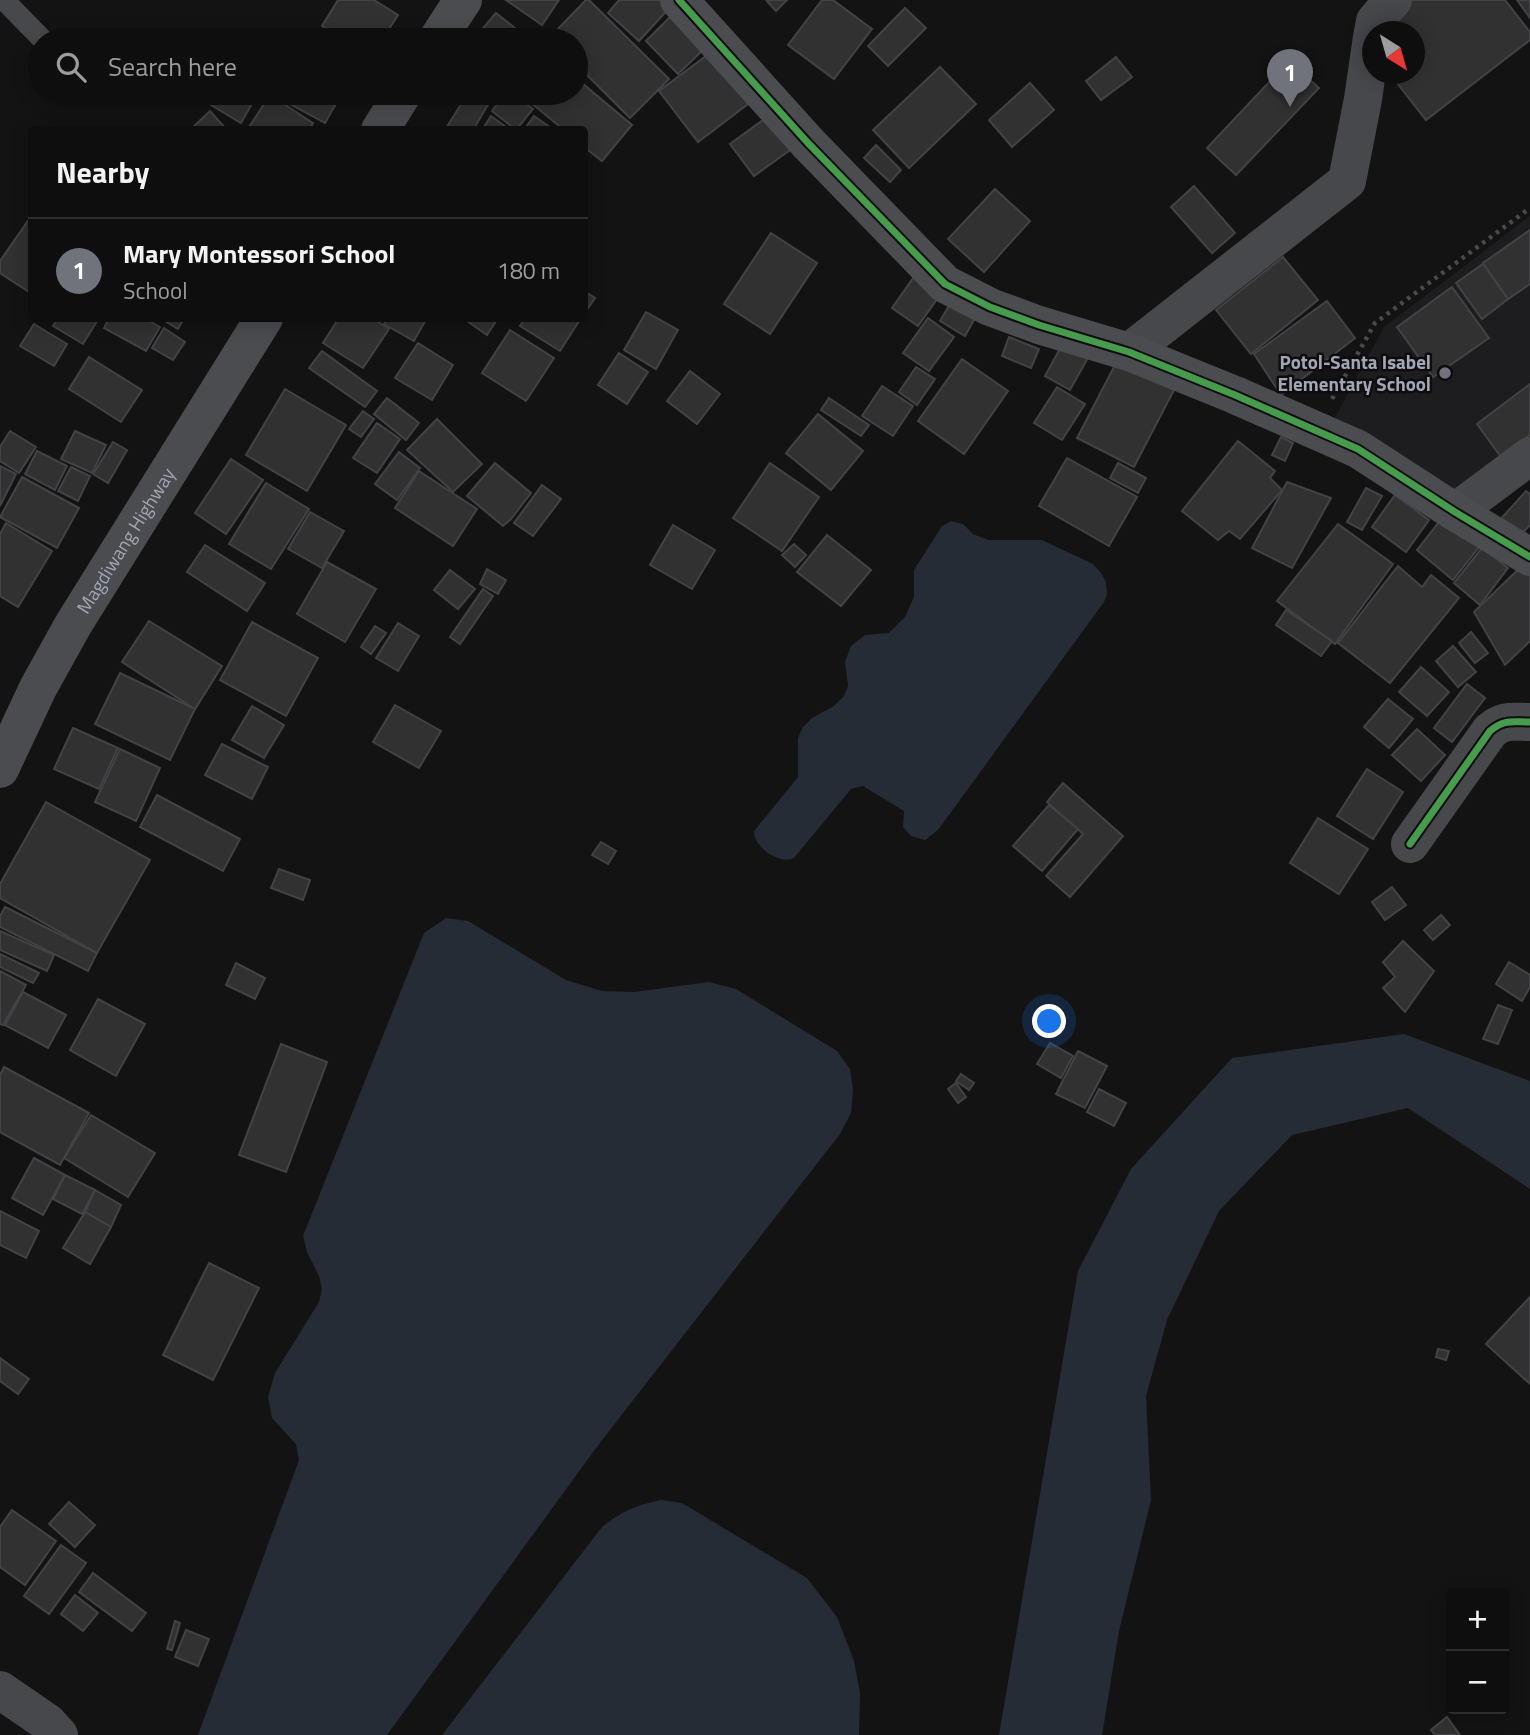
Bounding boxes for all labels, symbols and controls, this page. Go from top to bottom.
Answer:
north arrow [1362,21,1425,84]
search box [28,28,588,105]
text: Search here [108,47,237,86]
icon: search [52,48,90,86]
pin: 1 [1267,49,1313,107]
text: Nearby [56,149,149,195]
text: Mary Montessori School [123,234,395,273]
text: 1 [73,253,85,288]
text: 180 m [497,253,560,288]
text: School [123,273,187,308]
place label: Potol-Santa Isabel Elementary School [1277,347,1431,398]
marker: Potol-Santa Isabel Elementary School [1437,365,1453,381]
street label: Magdiwang Highway [69,462,182,619]
your location [1032,1004,1066,1038]
map controls [1446,1588,1509,1714]
button: + [1446,1588,1509,1651]
button: − [1446,1651,1509,1714]

